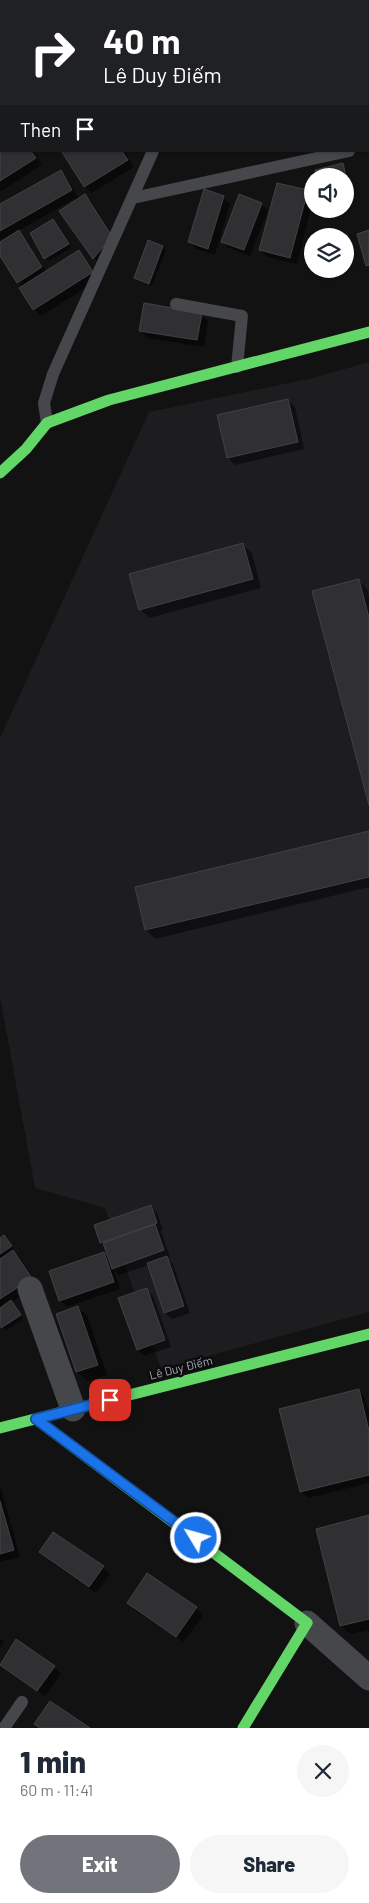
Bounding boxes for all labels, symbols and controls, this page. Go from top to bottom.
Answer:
text: 40 m [103,19,180,61]
icon: right [20,20,85,85]
text: Lê Duy Điếm [103,61,222,87]
icon: arrive [71,115,99,143]
text: Then [20,118,61,141]
map controls [304,168,354,278]
button: sound [304,168,354,218]
button: layers [304,228,354,278]
street label: Lê Duy Điếm [148,1352,214,1382]
pin [89,1379,131,1421]
icon: arrive [96,1386,124,1414]
position arrow [169,1511,221,1563]
text: 1 min [20,1743,86,1779]
button: close [297,1745,349,1797]
text: 60 m · 11:41 [20,1780,93,1799]
button: Exit [20,1835,180,1893]
button: Share [190,1835,349,1893]

